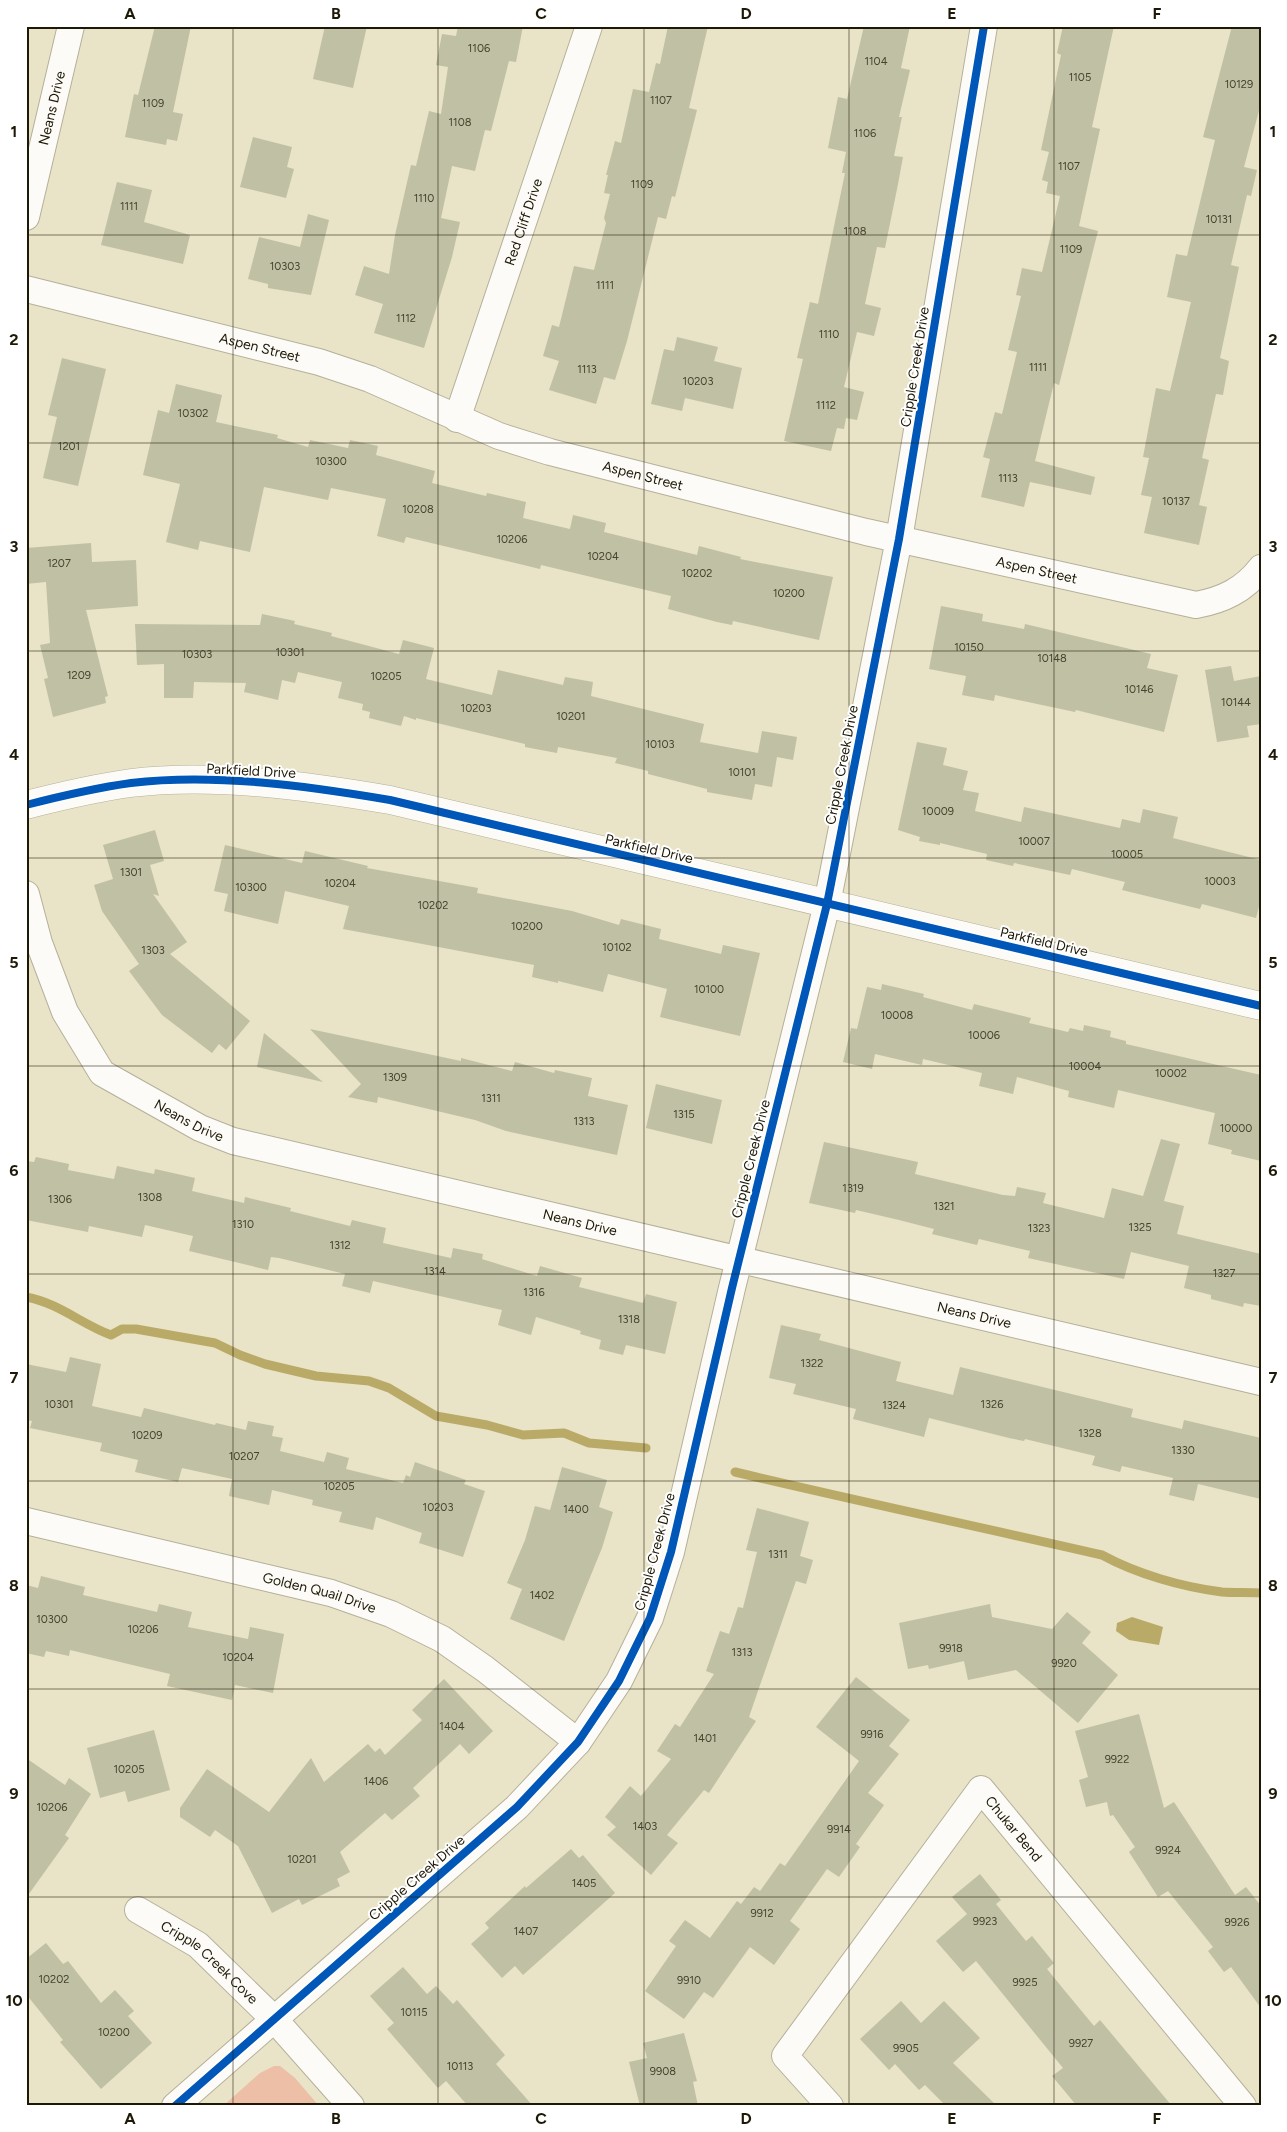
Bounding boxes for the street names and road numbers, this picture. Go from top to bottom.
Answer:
street label: Neans Drive [35,69,69,147]
street label: Red Cliff Drive [501,176,546,268]
street label: Cripple Creek Drive [897,305,933,428]
street label: Aspen Street [218,329,302,365]
street label: Aspen Street [601,457,685,494]
street label: Aspen Street [995,553,1079,587]
street label: Cripple Creek Drive [822,703,862,826]
street label: Parkfield Drive [206,760,297,782]
street label: Parkfield Drive [603,831,695,867]
street label: Parkfield Drive [998,924,1090,960]
street label: Neans Drive [151,1096,226,1145]
street label: Cripple Creek Drive [728,1098,774,1220]
street label: Neans Drive [541,1205,619,1239]
street label: Neans Drive [935,1298,1013,1332]
street label: Cripple Creek Drive [631,1491,679,1613]
street label: Golden Quail Drive [261,1569,379,1617]
street label: Chukar Bend [982,1792,1046,1865]
street label: Cripple Creek Drive [366,1831,469,1924]
street label: Cripple Creek Cove [158,1917,262,2008]

